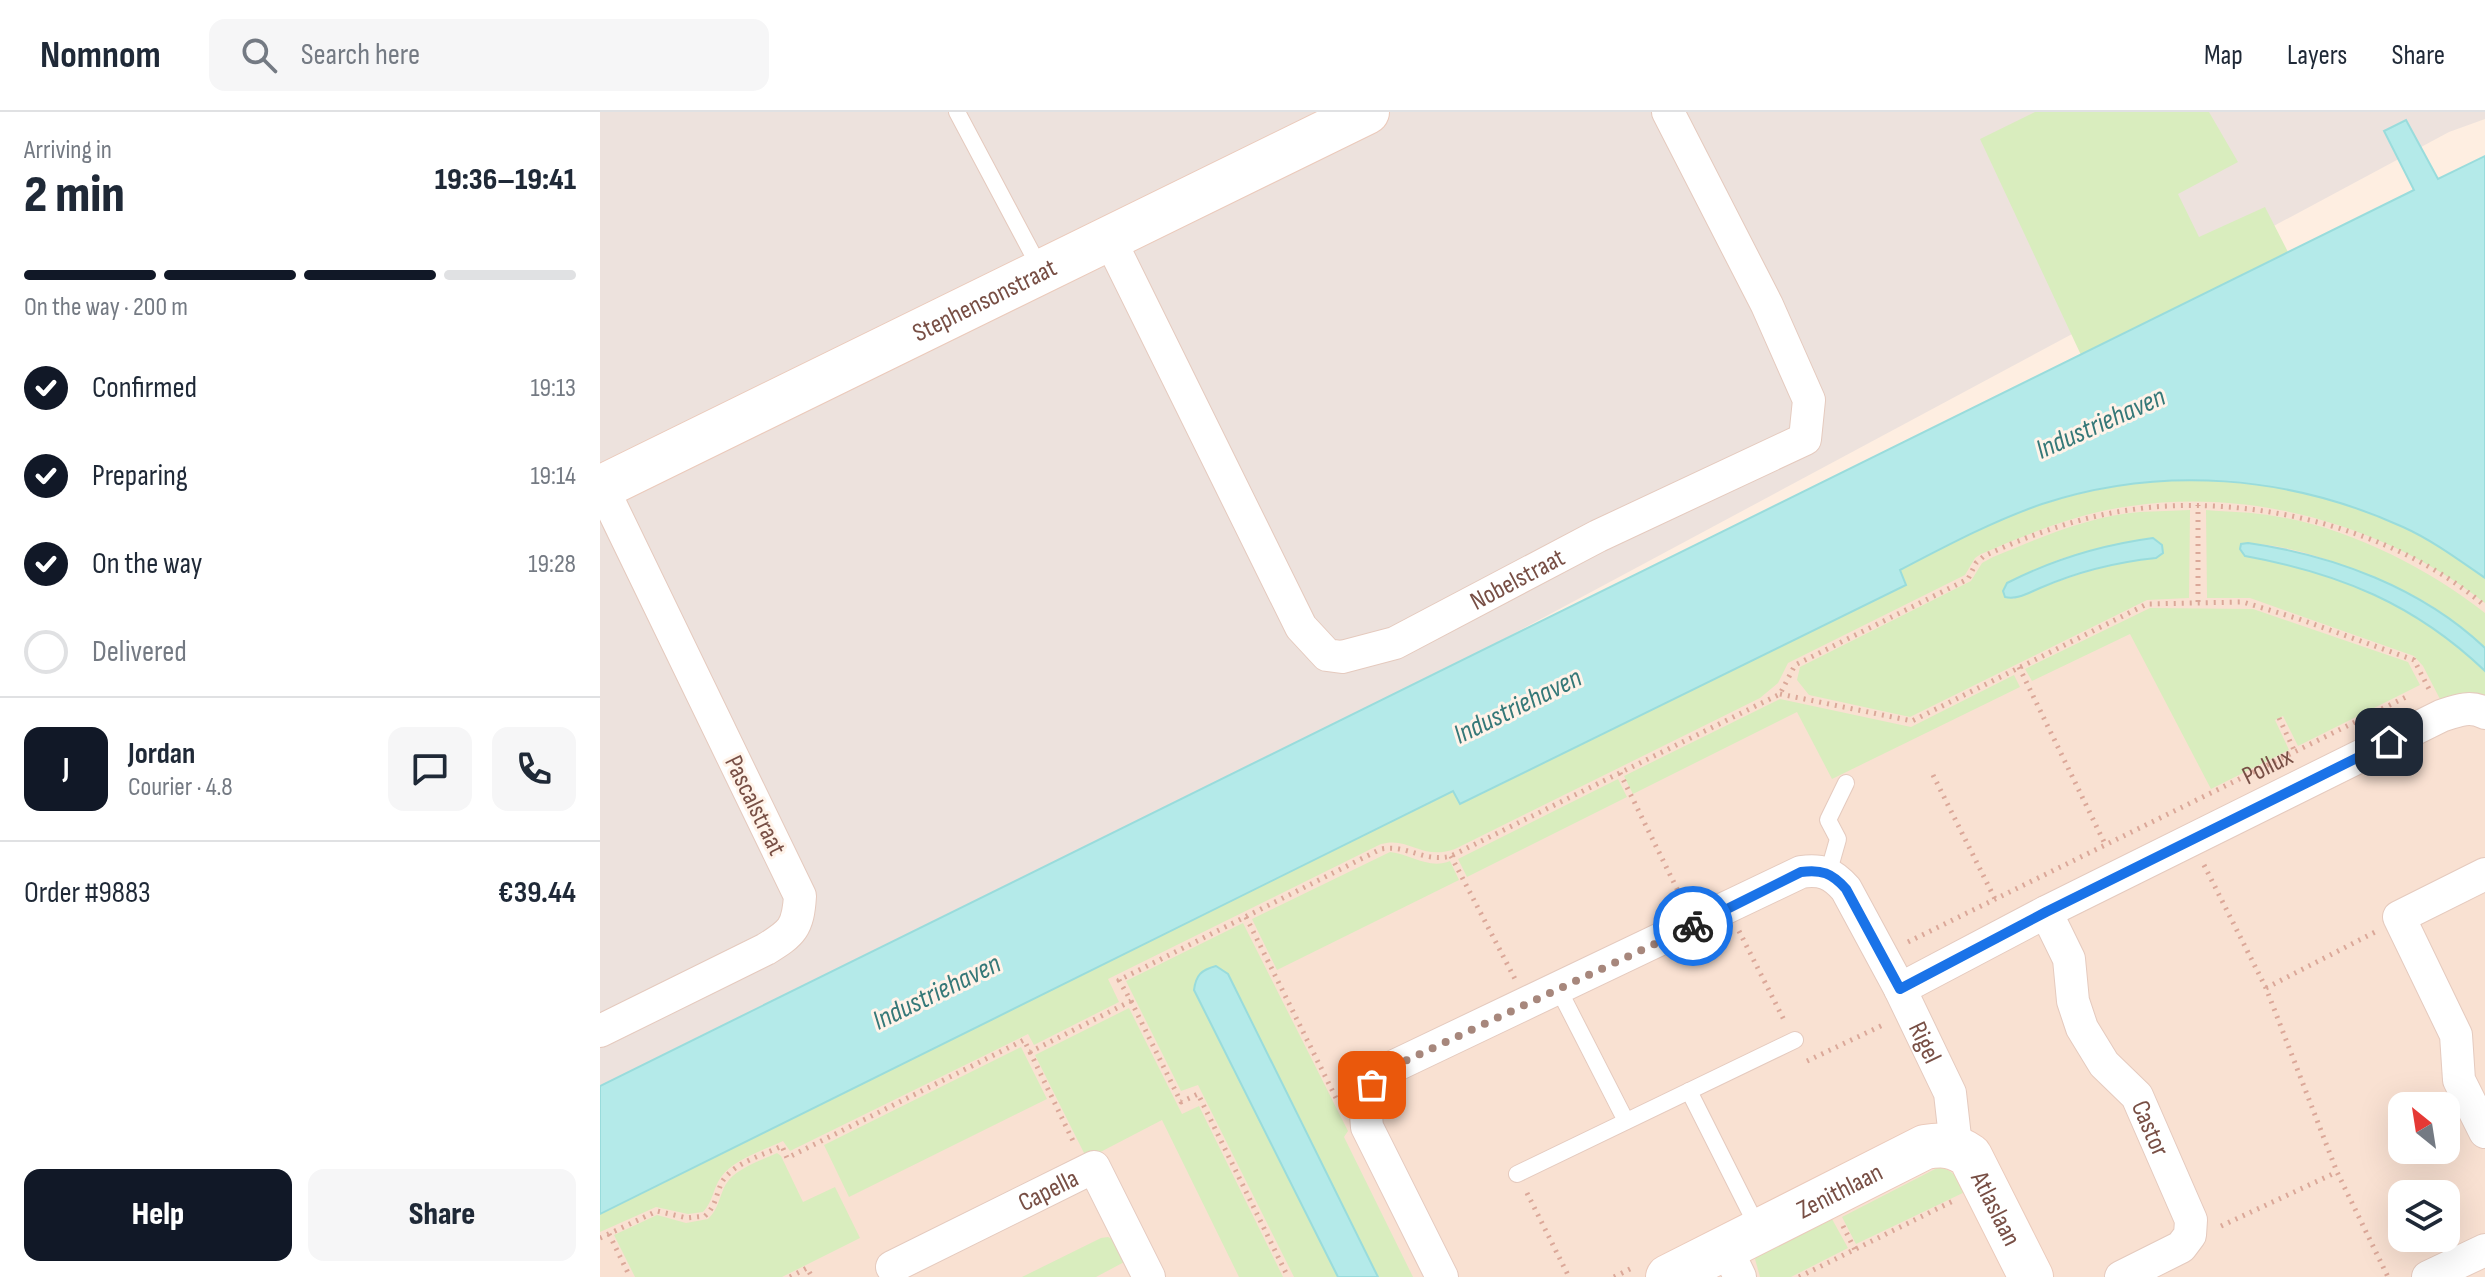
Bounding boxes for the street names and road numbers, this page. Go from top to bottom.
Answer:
street label: Stephensonstraat [908,253,1062,349]
street label: Nobelstraat [1465,542,1570,618]
street label: Pollux [2237,741,2298,792]
street label: Pascalstraat [717,751,792,861]
street label: Rigel [1901,1017,1947,1069]
street label: Castor [2124,1096,2175,1162]
street label: Zenithlaan [1792,1157,1888,1226]
street label: Capella [1013,1163,1084,1219]
street label: Atlaslaan [1963,1166,2027,1251]

